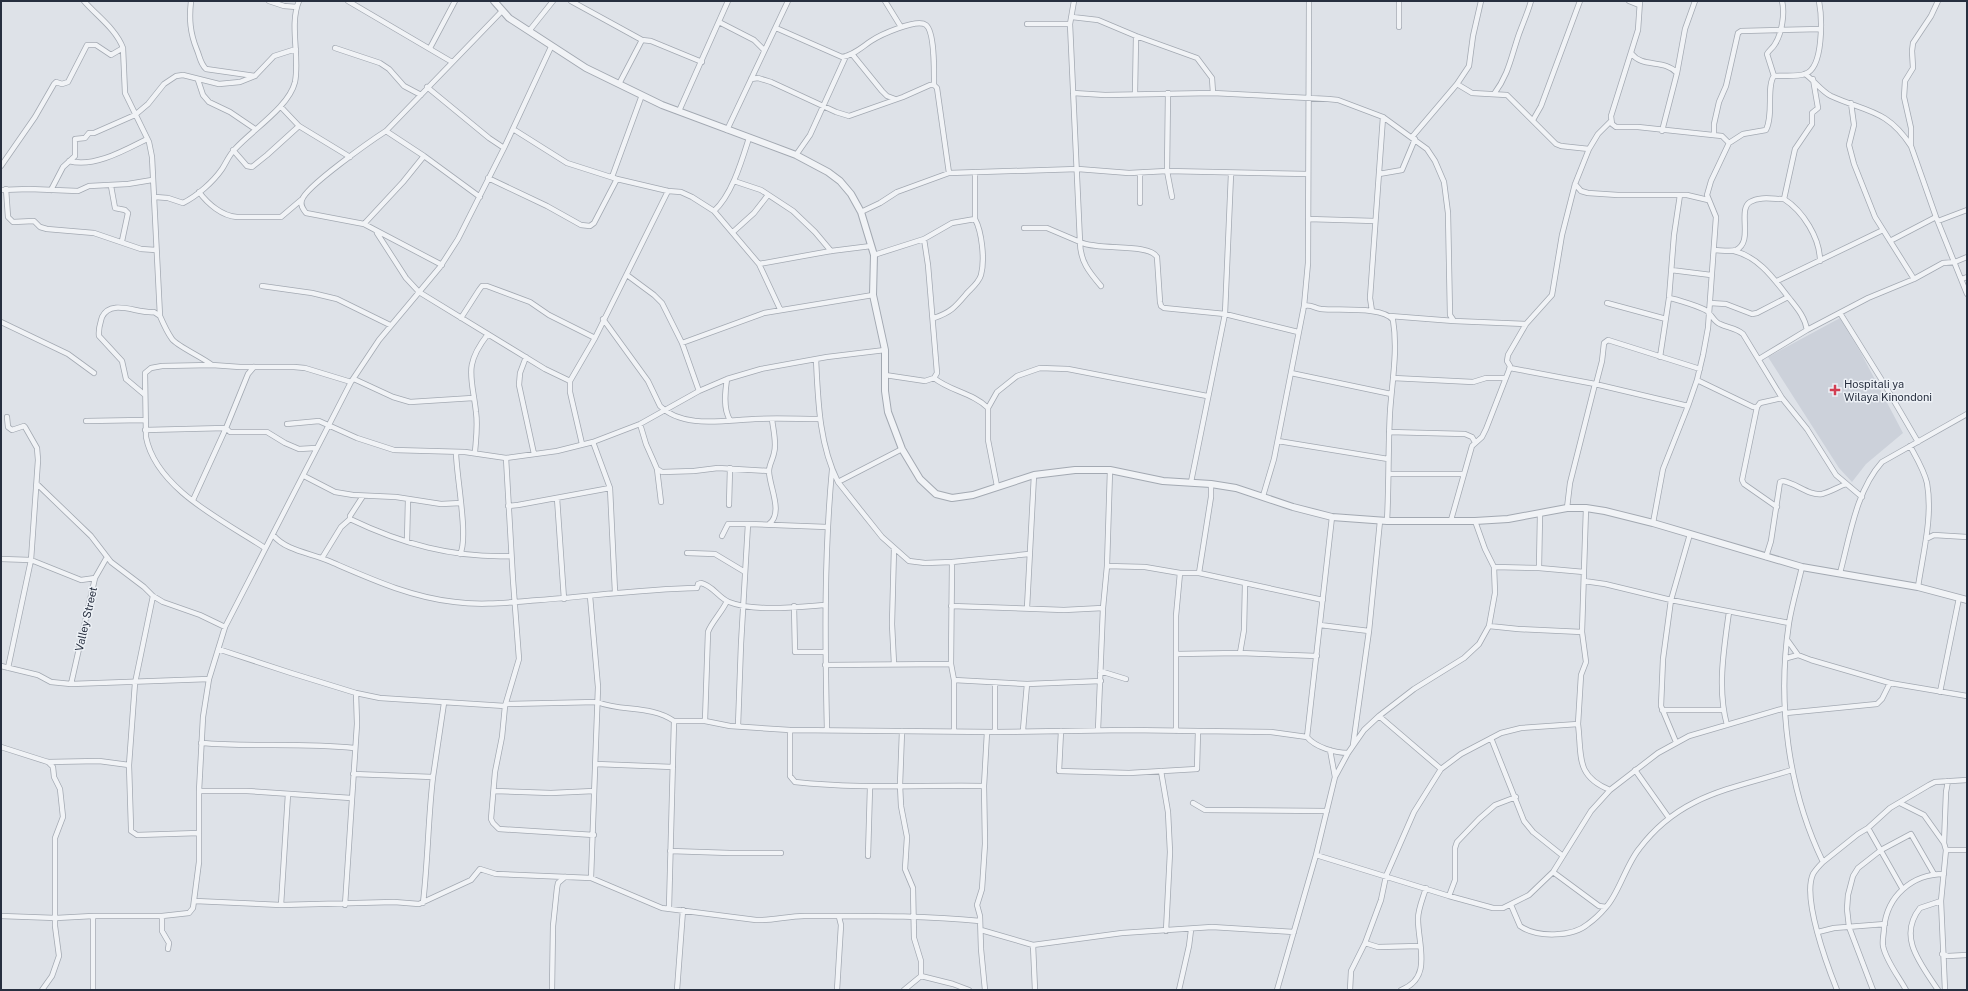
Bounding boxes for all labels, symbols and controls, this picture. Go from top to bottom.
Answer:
place label: Hospitali ya Wilaya Kinondoni [1844,378,1932,403]
marker: Hospitali ya Wilaya Kinondoni [1829,384,1841,396]
street label: Valley Street [73,585,99,653]

